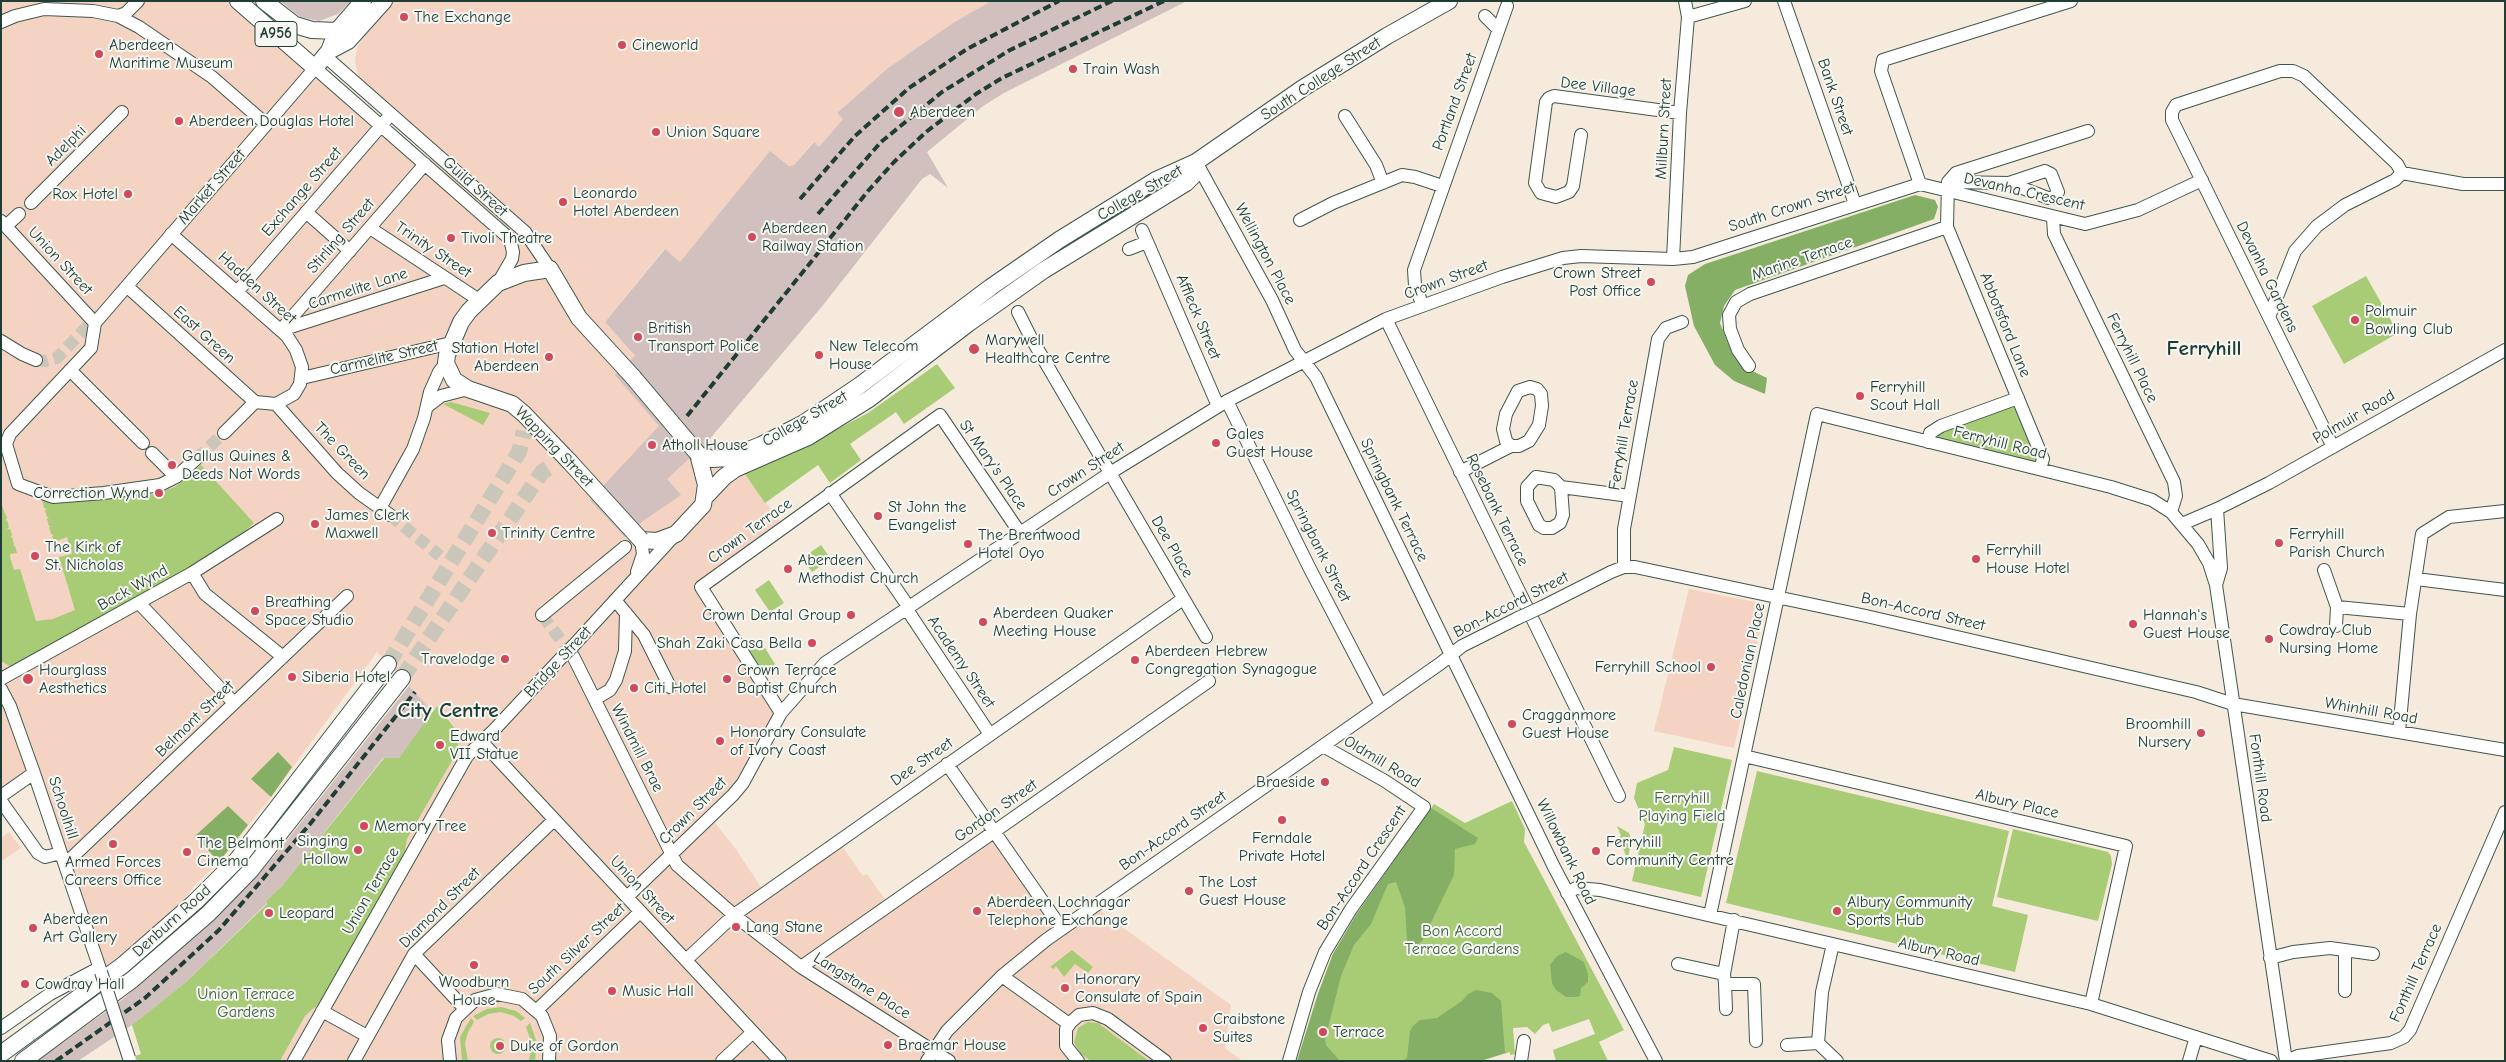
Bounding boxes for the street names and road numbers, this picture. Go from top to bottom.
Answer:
road number: A956 [255,22,297,46]
street label: South College Street [1257,33,1385,125]
street label: Portland Street [1429,51,1481,153]
street label: Bank Street [1813,56,1857,138]
street label: Dee Village [1559,73,1637,101]
street label: Millburn Street [1652,78,1676,180]
street label: Adelphi [42,122,90,170]
street label: Exchange Street [258,143,346,241]
street label: Market Street [174,145,250,229]
street label: Guild Street [439,153,511,221]
street label: College Street [1094,161,1186,225]
street label: Devanha Crescent [1962,169,2086,215]
street label: South Crown Street [1726,177,1858,237]
street label: Stirling Street [303,195,379,277]
street label: Wellington Place [1230,200,1300,308]
street label: Trinity Street [391,217,475,283]
street label: Devanha Gardens [2232,218,2302,336]
street label: Union Street [24,223,96,299]
street label: Marine Terrace [1749,233,1855,285]
street label: Hadden Street [214,248,300,328]
street label: Crown Street [1401,256,1491,304]
street label: Carmelite Lane [306,264,410,314]
street label: Abbotsford Lane [1975,270,2035,380]
street label: Affleck Street [1171,272,1225,362]
street label: East Green [169,302,239,368]
street label: Ferryhill Place [2102,310,2162,406]
street label: Carmelite Street [328,336,440,380]
street label: Ferryhill Terrace [1605,378,1643,492]
street label: Polmuir Road [2310,386,2398,448]
street label: College Street [759,387,851,451]
street label: Wapping Street [511,403,597,491]
street label: St Mary's Place [955,416,1031,514]
street label: The Green [310,418,374,484]
street label: Ferryhill Road [1951,422,2049,464]
street label: Springbank Terrace [1356,435,1432,565]
street label: Crown Street [1044,438,1128,502]
street label: Rosebank Terrace [1462,451,1532,569]
street label: Springbank Street [1281,487,1355,605]
street label: Crown Terrace [704,494,796,568]
street label: Dee Place [1147,513,1197,581]
street label: Back Wynd [95,561,171,615]
street label: Bon-Accord Street [1450,568,1572,642]
street label: Bon-Accord Street [1859,588,1987,636]
street label: Caledonian Place [1726,601,1770,721]
street label: Academy Street [923,612,999,712]
street label: Bridge Street [520,622,596,702]
street label: Belmont Street [152,677,238,761]
street label: Whinhill Road [2323,693,2419,729]
street label: Windmill Brae [607,701,667,795]
street label: Oldmill Road [1340,732,1424,792]
street label: Fonthill Road [2244,732,2276,824]
street label: Dee Street [887,734,957,790]
street label: Crown Street [655,773,731,849]
street label: Schoolhill [44,774,82,842]
street label: Gordon Street [951,775,1041,847]
street label: Albury Place [1974,785,2060,823]
street label: Bon-Accord Street [1116,787,1230,875]
street label: Willowbank Road [1532,796,1600,908]
street label: Bon-Accord Crescent [1313,802,1411,934]
street label: Union Terrace [338,844,404,938]
street label: Union Street [606,852,678,928]
street label: Diamond Street [396,864,484,952]
street label: Denburn Road [129,881,215,961]
street label: South Silver Street [524,899,630,999]
street label: Fonthill Terrace [2386,921,2446,1025]
street label: Albury Road [1896,933,1982,971]
street label: Langstane Place [810,948,914,1024]

